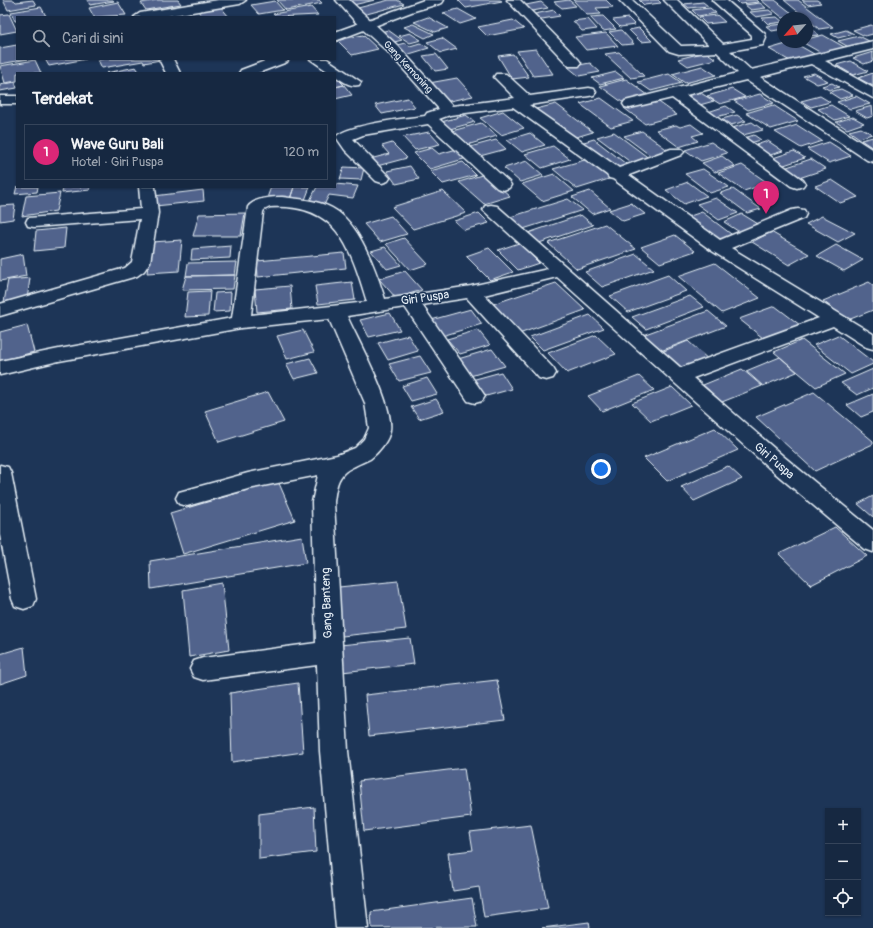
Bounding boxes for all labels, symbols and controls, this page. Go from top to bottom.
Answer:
north arrow [777,12,813,48]
search box [16,16,336,60]
icon: search [30,27,52,49]
text: Cari di sini [62,29,123,48]
street label: Gang Kemoning [381,38,435,96]
text: Terdekat [32,88,93,109]
text: Wave Guru Bali [71,135,164,154]
text: 1 [43,144,49,160]
text: 120 m [283,144,319,160]
text: Hotel · Giri Puspa [71,154,163,170]
pin: 1 [753,181,779,214]
street label: Giri Puspa [400,287,450,309]
street label: Giri Puspa [751,439,797,483]
your location [591,459,611,479]
street label: Gang Banteng [318,567,336,639]
map controls [825,808,861,916]
button: + [825,808,861,844]
button: − [825,844,861,880]
button: locate [825,880,861,916]

